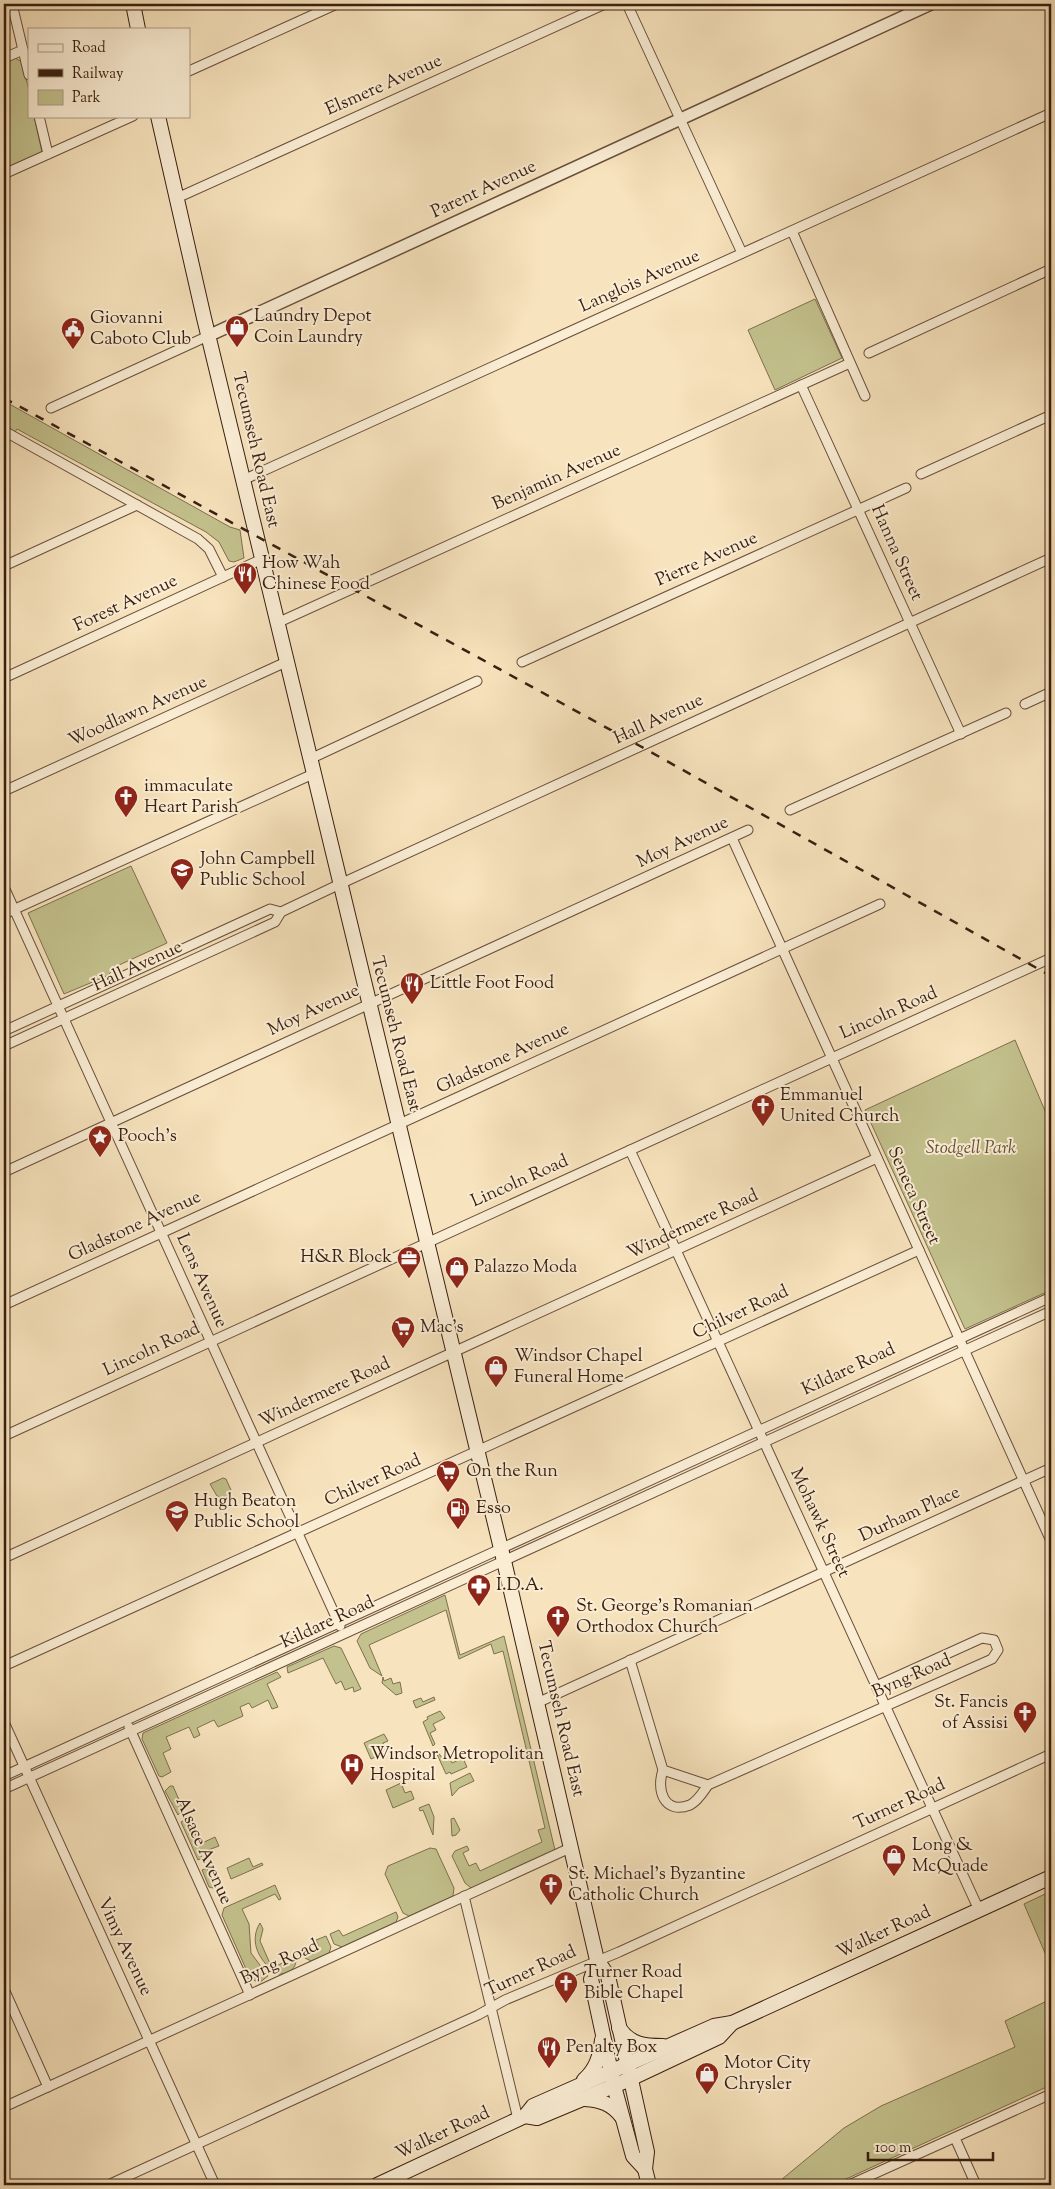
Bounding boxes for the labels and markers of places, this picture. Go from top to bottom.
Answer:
place label: Laundry Depot Coin Laundry [254,304,372,351]
place label: Giovanni Caboto Club [90,306,191,353]
shop icon: Laundry Depot Coin Laundry [224,314,250,348]
public building icon: Giovanni Caboto Club [60,316,86,350]
place label: How Wah Chinese Food [262,551,370,598]
restaurant icon: How Wah Chinese Food [232,561,258,595]
place label: immaculate Heart Parish [144,774,239,821]
church icon: immaculate Heart Parish [113,784,139,818]
place label: John Campbell Public School [199,847,315,894]
school or university icon: John Campbell Public School [169,857,195,891]
restaurant icon: Little Foot Food [399,971,425,1005]
place label: Little Foot Food [430,971,554,997]
place label: Emmanuel United Church [780,1083,900,1130]
church icon: Emmanuel United Church [750,1093,776,1127]
place icon: Pooch’s [87,1124,113,1158]
place label: Pooch’s [118,1124,177,1150]
place label: H&R Block [300,1245,392,1271]
office icon: H&R Block [396,1245,422,1279]
shop icon: Palazzo Moda [444,1255,470,1289]
place label: Palazzo Moda [474,1255,577,1281]
supermarket icon: Mac's [390,1315,416,1349]
place label: Mac's [420,1315,464,1341]
place label: Windsor Chapel Funeral Home [514,1344,643,1391]
shop icon: Windsor Chapel Funeral Home [483,1354,509,1388]
supermarket icon: On the Run [435,1459,461,1493]
place label: On the Run [466,1459,558,1485]
place label: Hugh Beaton Public School [194,1489,300,1536]
fuel station icon: Esso [445,1496,471,1530]
place label: Esso [476,1496,511,1522]
school or university icon: Hugh Beaton Public School [164,1499,190,1533]
pharmacy icon: I.D.A. [466,1573,492,1607]
place label: I.D.A. [496,1573,544,1599]
place label: St. George's Romanian Orthodox Church [576,1594,753,1641]
church icon: St. George's Romanian Orthodox Church [545,1604,571,1638]
place label: St. Fancis of Assisi [934,1690,1008,1737]
church icon: St. Fancis of Assisi [1012,1700,1038,1734]
place label: Windsor Metropolitan Hospital [370,1742,545,1789]
hospital icon: Windsor Metropolitan Hospital [339,1752,365,1786]
place label: Long & McQuade [912,1833,988,1880]
shop icon: Long & McQuade [881,1843,907,1877]
place label: St. Michael's Byzantine Catholic Church [568,1862,746,1909]
church icon: St. Michael's Byzantine Catholic Church [538,1872,564,1906]
place label: Turner Road Bible Chapel [584,1960,684,2007]
church icon: Turner Road Bible Chapel [553,1970,579,2004]
restaurant icon: Penalty Box [536,2035,562,2069]
place label: Penalty Box [566,2035,658,2061]
place label: Motor City Chrysler [724,2051,811,2098]
shop icon: Motor City Chrysler [694,2061,720,2095]

